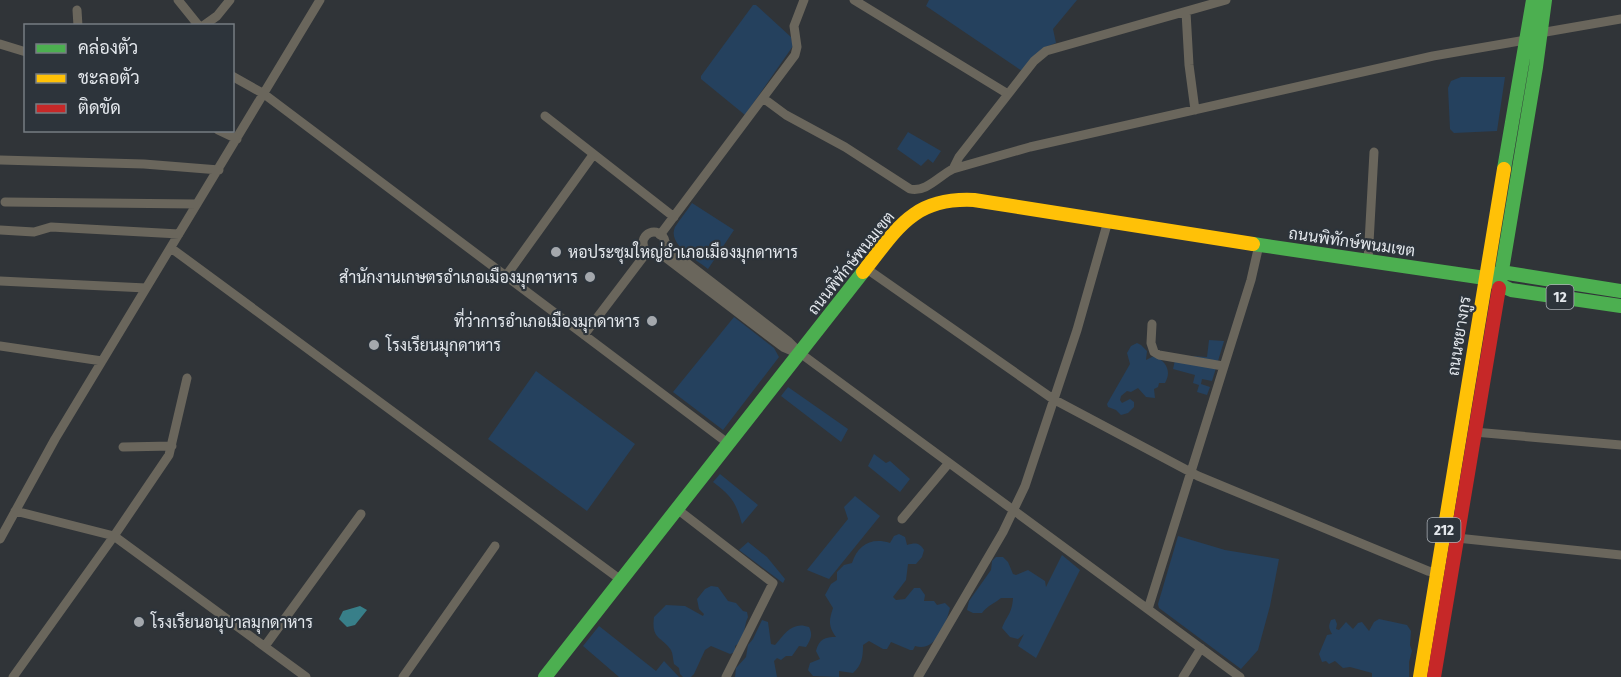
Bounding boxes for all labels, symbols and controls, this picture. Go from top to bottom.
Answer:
legend [24,24,234,132]
text: คล่องตัว [78,36,138,59]
text: ชะลอตัว [78,67,140,89]
text: ติดขัด [78,97,121,119]
street label: ถนนพิทักษ์พนมเขต [801,206,898,319]
street label: ถนนพิทักษ์พนมเขต [1288,221,1417,260]
place label: หอประชุมใหญ่อำเภอเมืองมุกดาหาร [568,241,798,264]
marker: หอประชุมใหญ่อำเภอเมืองมุกดาหาร [549,245,563,259]
place label: สำนักงานเกษตรอำเภอเมืองมุกดาหาร [339,267,578,289]
marker: สำนักงานเกษตรอำเภอเมืองมุกดาหาร [583,270,597,284]
road number: 12 [1546,285,1574,309]
street label: ถนนชยางกูร [1443,295,1477,378]
place label: ที่ว่าการอำเภอเมืองมุกดาหาร [454,307,640,333]
marker: ที่ว่าการอำเภอเมืองมุกดาหาร [645,314,659,328]
place label: โรงเรียนมุกดาหาร [385,334,501,357]
marker: โรงเรียนมุกดาหาร [367,338,381,352]
road number: 212 [1428,518,1460,542]
place label: โรงเรียนอนุบาลมุกดาหาร [150,611,313,634]
marker: โรงเรียนอนุบาลมุกดาหาร [132,615,146,629]

